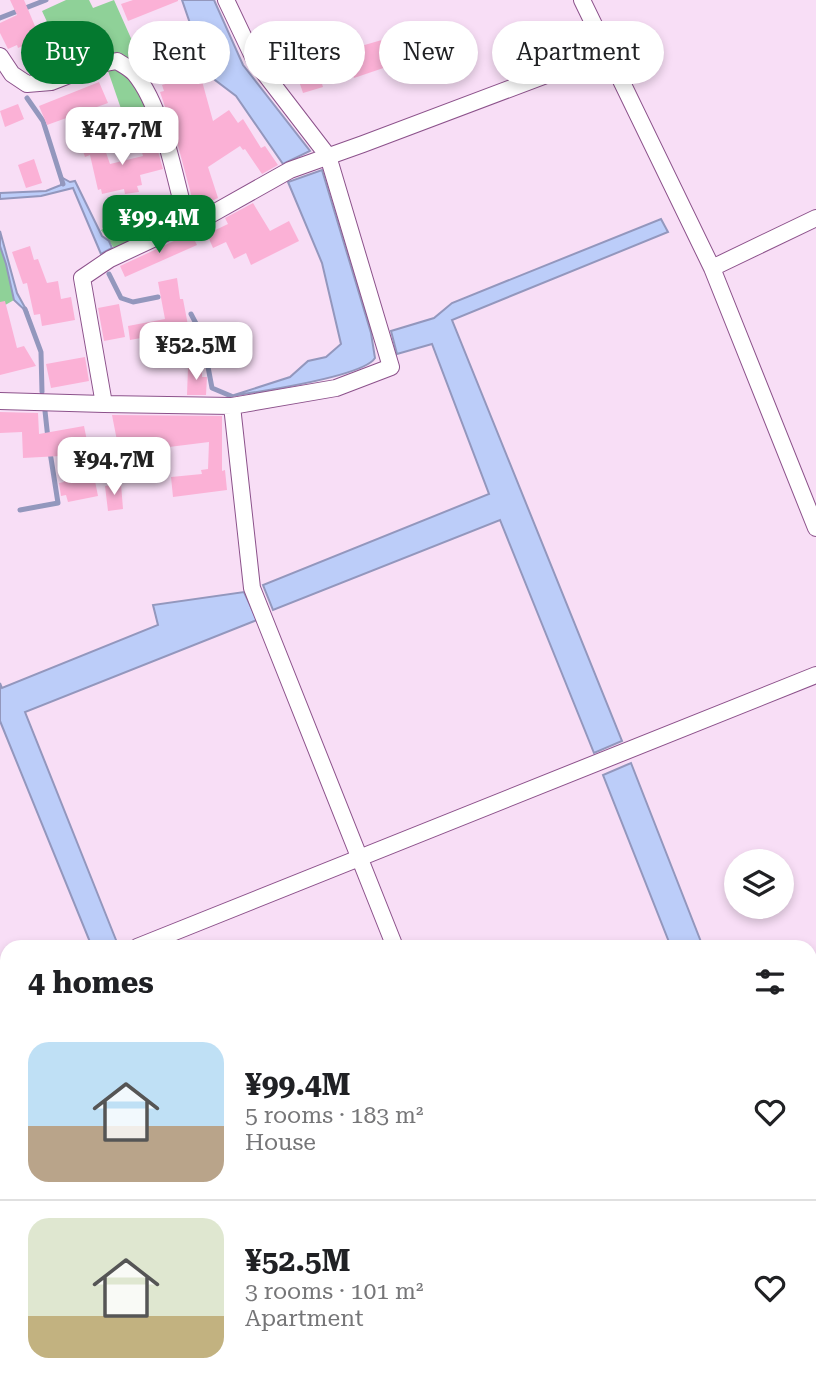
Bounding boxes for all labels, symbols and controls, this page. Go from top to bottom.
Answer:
chip: Buy [21,21,114,84]
chip: Rent [128,21,230,84]
chip: Filters [244,21,365,84]
chip: New [379,21,478,84]
chip: Apartment [492,21,664,84]
pin: ¥47.7M [65,108,179,167]
text: ¥47.7M [82,116,162,143]
pin: ¥99.4M [102,196,216,255]
text: ¥99.4M [119,204,199,231]
pin: ¥52.5M [139,322,253,382]
text: ¥52.5M [156,331,236,358]
pin: ¥94.7M [57,438,171,497]
text: ¥94.7M [74,446,154,473]
map controls [724,849,794,919]
button: layers [724,849,794,919]
icon: filters [751,963,789,1001]
text: 4 homes [28,965,154,1000]
text: ¥99.4M [245,1067,351,1102]
icon: home [84,1070,168,1154]
icon: heart [751,1093,789,1131]
text: 5 rooms · 183 m² [245,1102,423,1129]
text: House [245,1129,316,1156]
text: ¥52.5M [245,1243,351,1278]
icon: home [84,1246,168,1330]
icon: heart [751,1269,789,1307]
text: 3 rooms · 101 m² [245,1278,423,1305]
text: Apartment [245,1305,364,1332]

